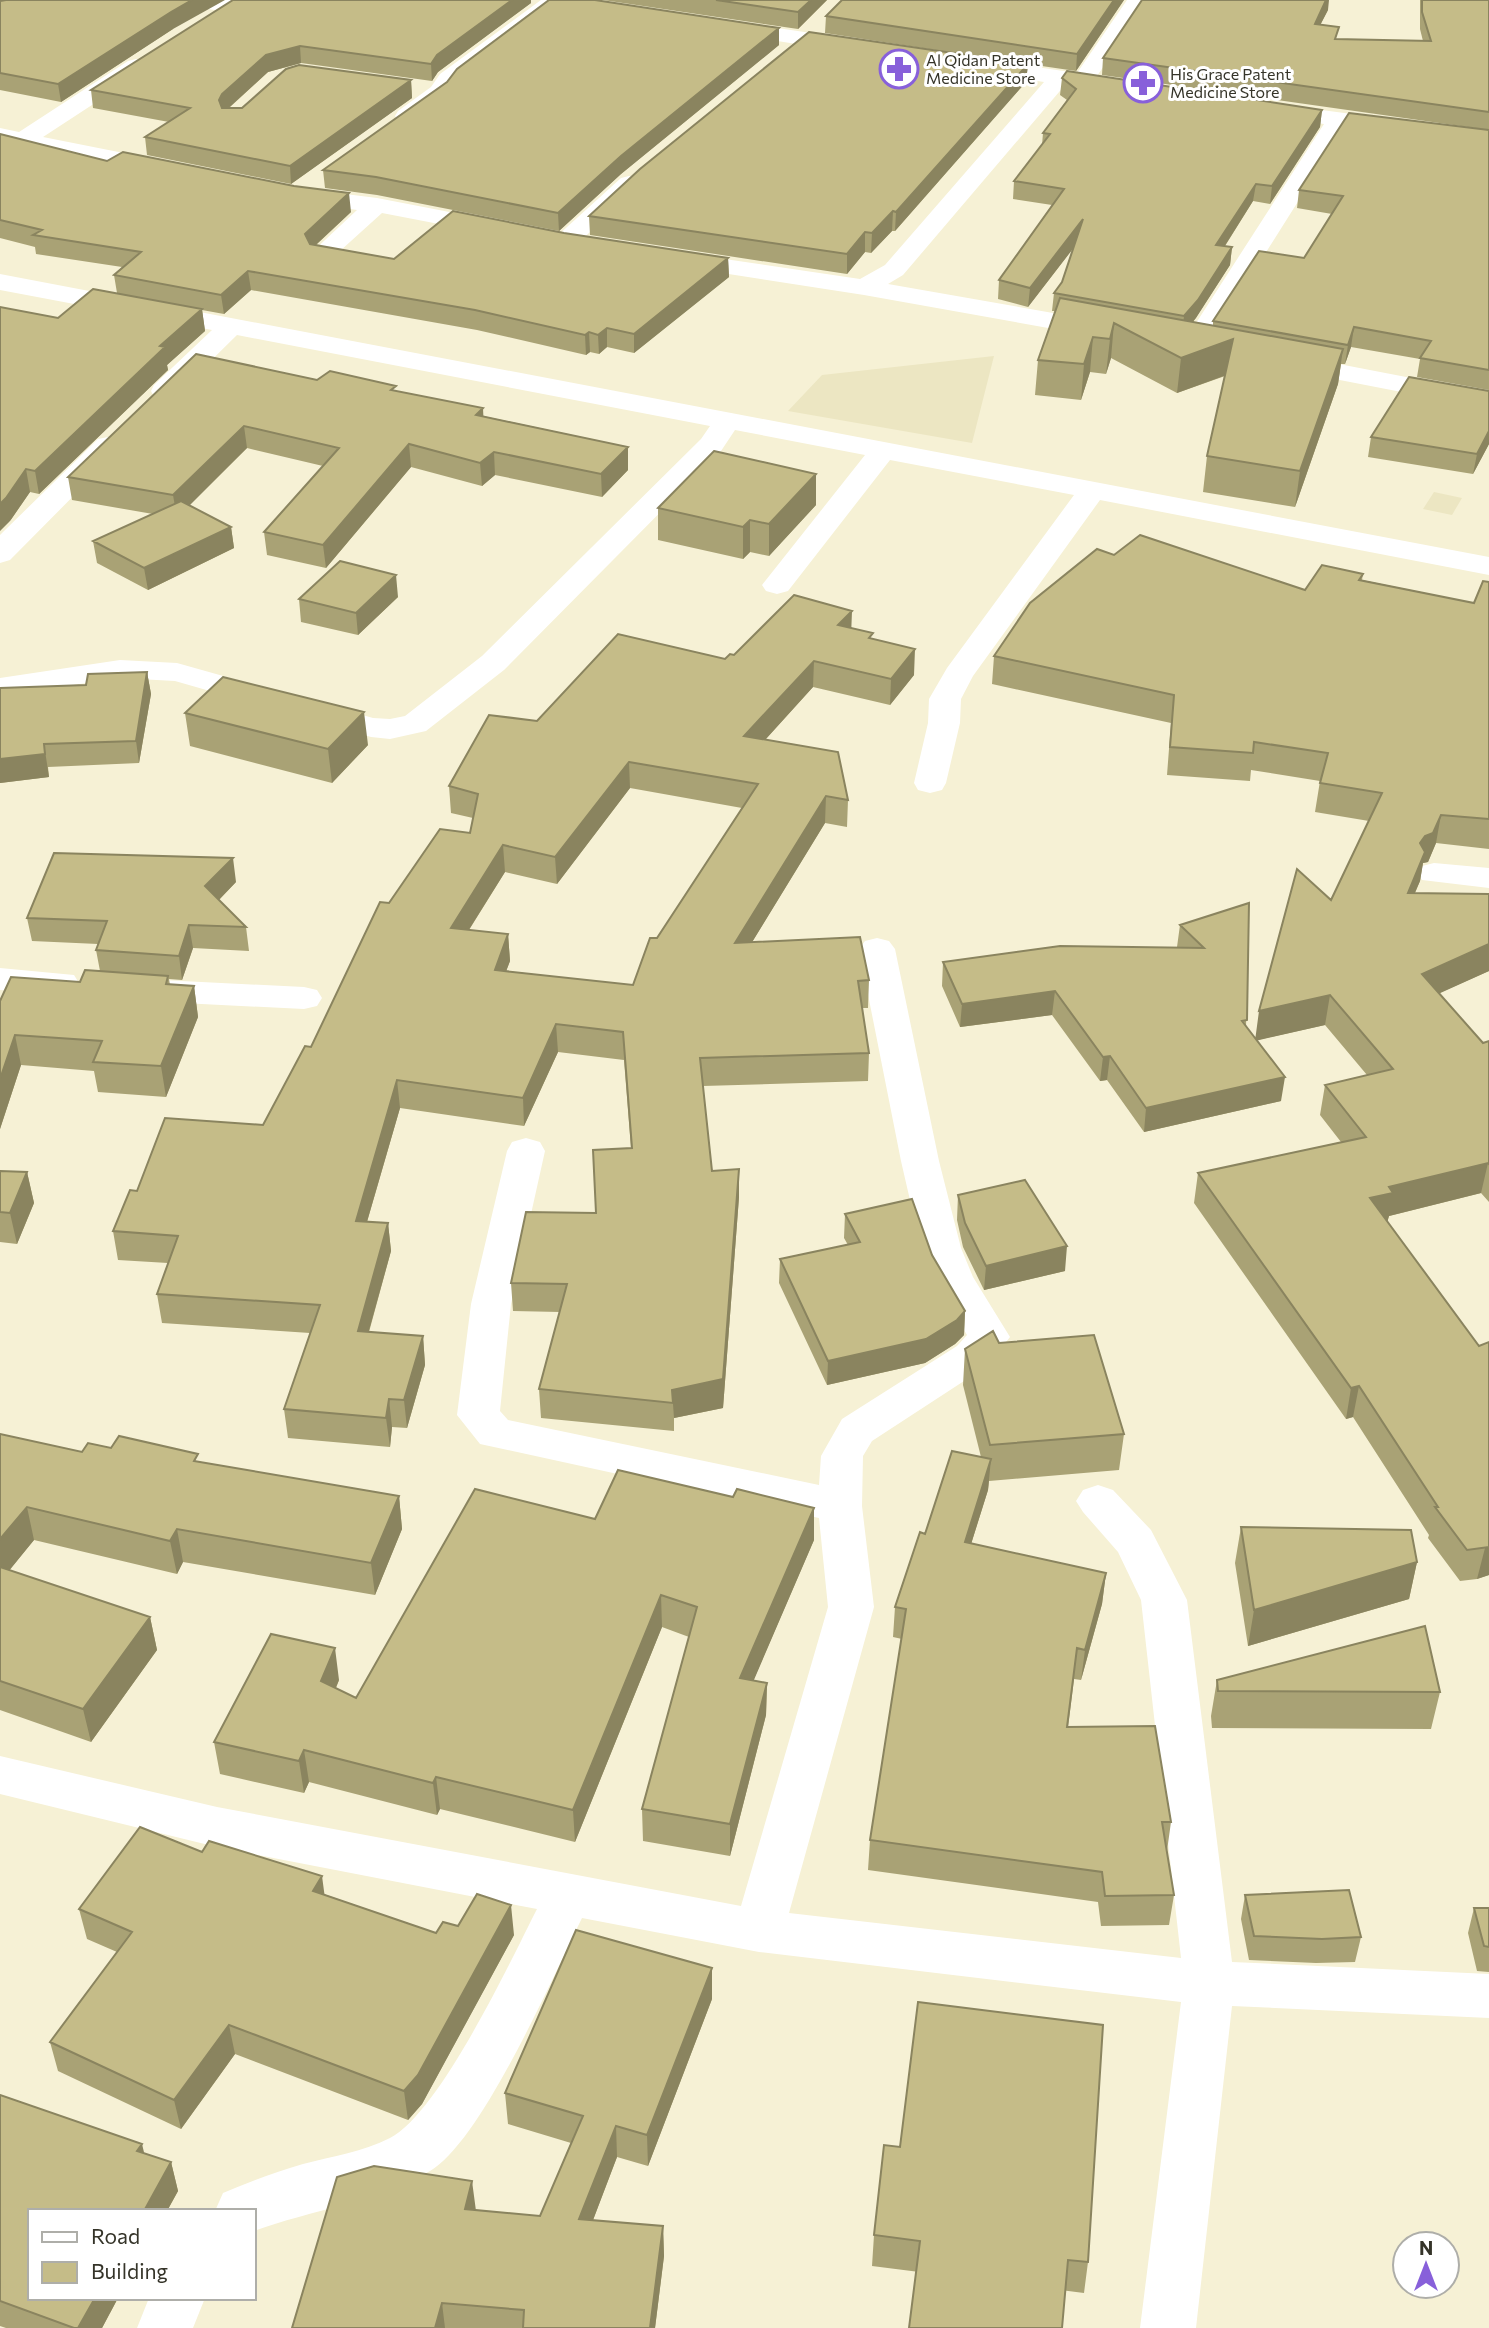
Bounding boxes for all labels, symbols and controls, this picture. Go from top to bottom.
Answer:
pharmacy icon: Al Qidan Patent Medicine Store [878,48,920,90]
place label: Al Qidan Patent Medicine Store [926,50,1041,87]
pharmacy icon: His Grace Patent Medicine Store [1122,62,1164,104]
place label: His Grace Patent Medicine Store [1170,64,1292,101]
legend [28,2209,256,2300]
text: Road [91,2223,140,2248]
north arrow [1391,2230,1461,2300]
text: N [1419,2236,1433,2259]
text: Building [91,2258,168,2283]

